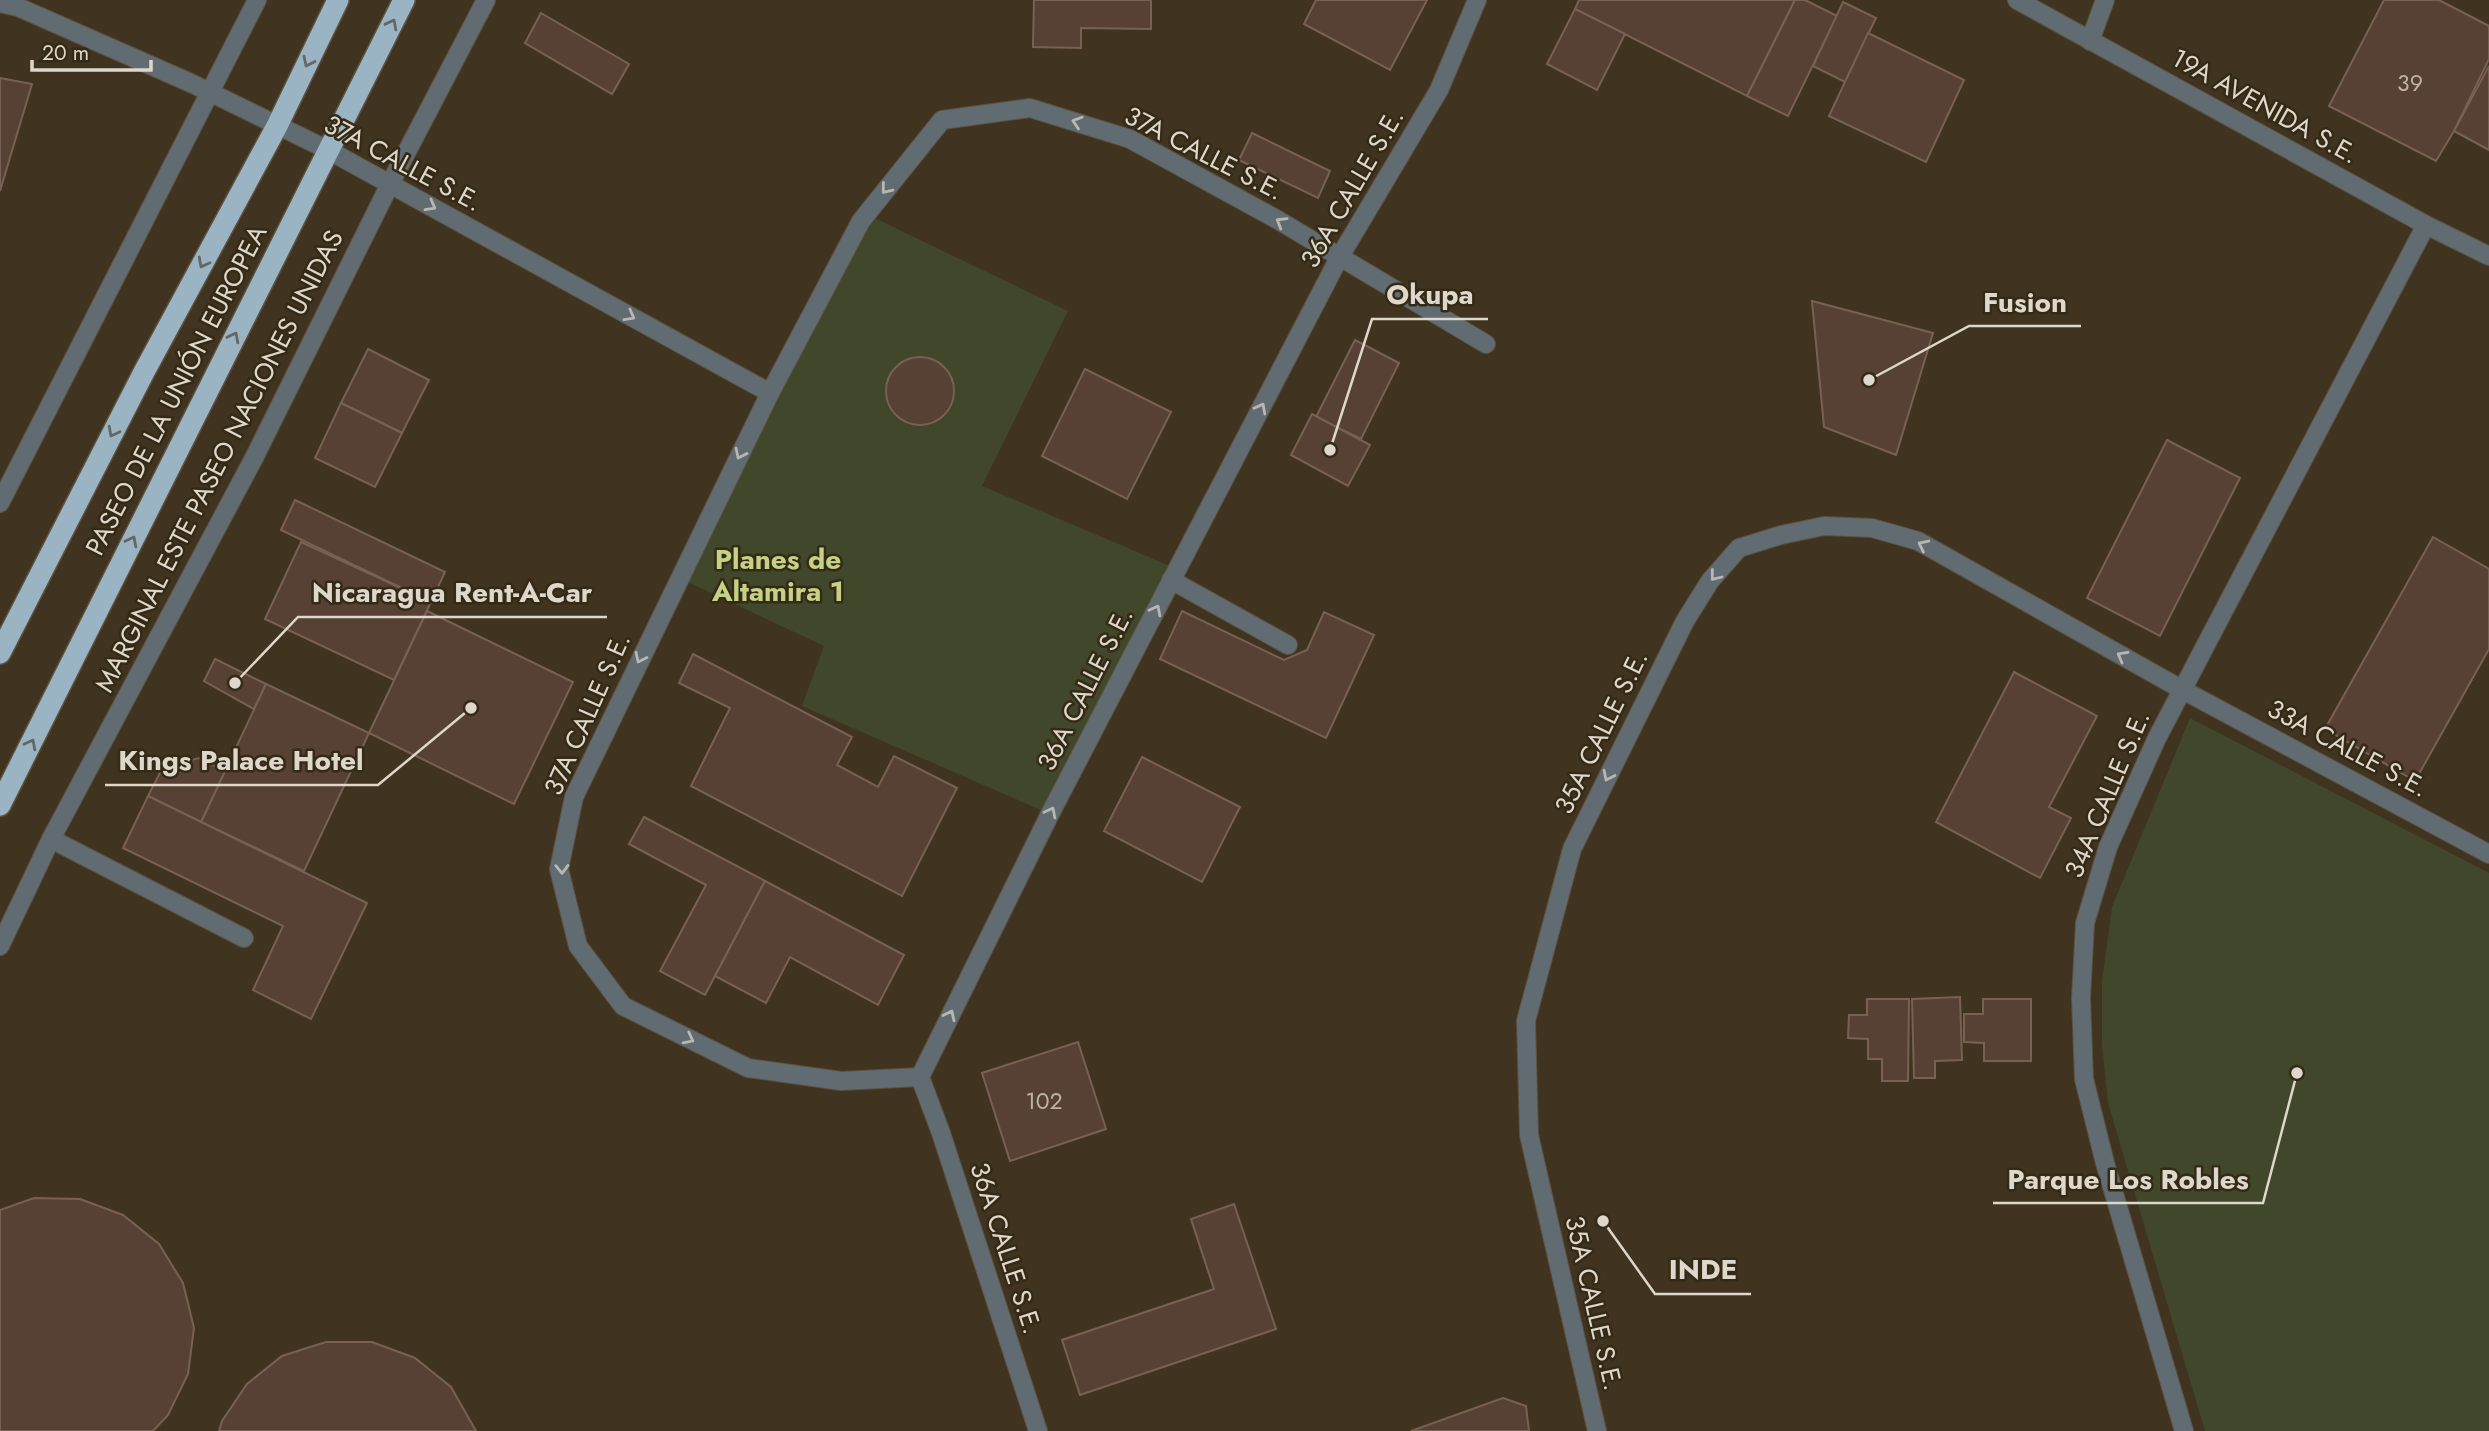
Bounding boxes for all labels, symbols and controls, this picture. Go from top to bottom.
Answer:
one-way arrow [383,18,397,31]
scale bar [32,28,150,72]
text: 20 m [42,38,89,68]
street label: 19A AVENIDA S.E. [2165,39,2365,173]
one-way arrow [302,54,316,67]
house number: 39 [2397,66,2423,100]
street label: 37A CALLE S.E. [1118,97,1290,209]
street label: 36A CALLE S.E. [1291,101,1413,275]
street label: 37A CALLE S.E. [317,105,489,221]
one-way arrow [1072,116,1084,131]
one-way arrow [882,181,894,194]
one-way arrow [423,198,436,211]
street label: PASEO DE LA UNIÓN EUROPEA [76,217,276,562]
one-way arrow [1275,217,1288,230]
street label: MARGINAL ESTE PASEO NACIONES UNIDAS [85,223,353,699]
one-way arrow [198,256,211,268]
callout: Okupa [1372,270,1488,319]
text: Okupa [1386,274,1474,315]
callout: Fusion [1969,277,2081,326]
text: Fusion [1983,282,2067,323]
one-way arrow [622,308,635,321]
one-way arrow [226,332,240,344]
one-way arrow [1253,403,1266,415]
one-way arrow [108,425,122,437]
one-way arrow [735,447,749,459]
one-way arrow [124,536,138,548]
district label: Planes de Altamira 1 [711,539,844,612]
one-way arrow [1918,539,1930,553]
callout: Nicaragua Rent-A-Car [298,568,607,617]
one-way arrow [1710,569,1723,581]
text: Nicaragua Rent-A-Car [312,572,593,613]
street label: 36A CALLE S.E. [1028,601,1142,777]
one-way arrow [1148,605,1161,617]
street label: 37A CALLE S.E. [534,627,640,801]
street label: 35A CALLE S.E. [1545,644,1657,820]
one-way arrow [2117,650,2129,664]
one-way arrow [634,651,648,663]
street label: 33A CALLE S.E. [2261,690,2435,806]
street label: 34A CALLE S.E. [2055,704,2159,884]
callout: Kings Palace Hotel [105,736,378,785]
one-way arrow [22,739,36,751]
text: Kings Palace Hotel [118,740,364,781]
one-way arrow [1602,769,1616,781]
one-way arrow [1043,807,1057,819]
one-way arrow [554,864,569,875]
one-way arrow [942,1010,956,1022]
one-way arrow [682,1030,694,1044]
house number: 102 [1025,1084,1063,1118]
callout: Parque Los Robles [1993,1154,2263,1203]
street label: 36A CALLE S.E. [960,1157,1052,1339]
text: Parque Los Robles [2007,1159,2249,1200]
street label: 35A CALLE S.E. [1555,1212,1633,1394]
callout: INDE [1655,1245,1751,1294]
text: INDE [1669,1249,1737,1290]

